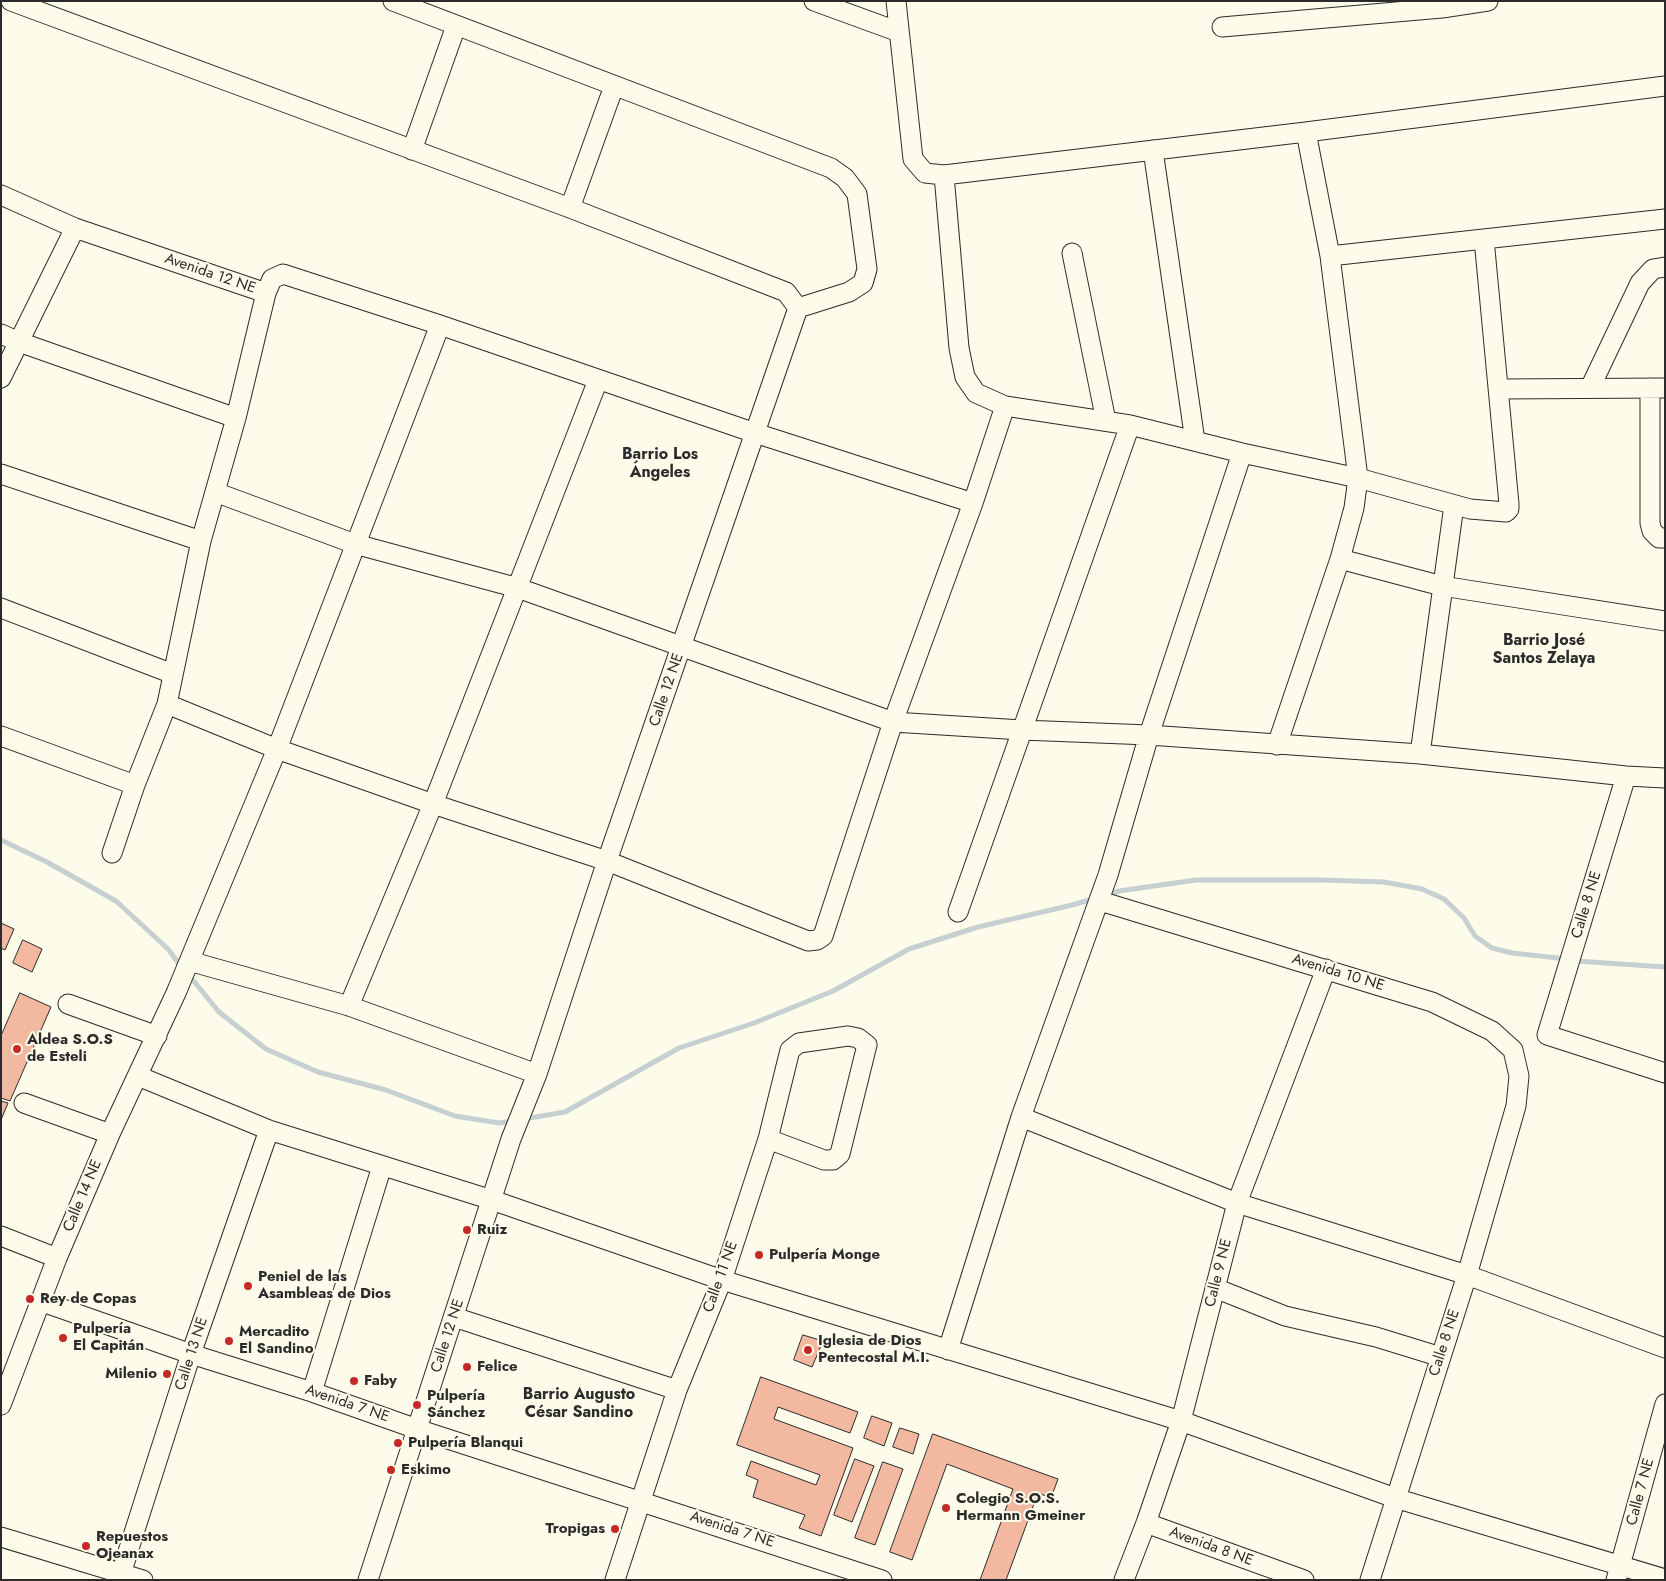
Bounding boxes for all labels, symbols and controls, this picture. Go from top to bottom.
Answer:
street label: Avenida 12 NE [162,250,258,298]
district label: Barrio Los Ángeles [622,445,698,483]
district label: Barrio José Santos Zelaya [1493,631,1595,669]
street label: Calle 12 NE [646,651,688,729]
street label: Calle 8 NE [1568,869,1606,941]
street label: Avenida 10 NE [1290,950,1386,996]
place label: Aldea S.O.S de Esteli [27,1031,113,1066]
marker: Aldea S.O.S de Esteli [11,1043,23,1055]
street label: Calle 14 NE [60,1157,106,1235]
place label: Ruiz [477,1221,507,1239]
marker: Ruiz [461,1224,473,1236]
street label: Calle 9 NE [1202,1237,1236,1309]
street label: Calle 11 NE [700,1239,742,1315]
place label: Pulpería Monge [769,1246,880,1264]
marker: Pulpería Monge [753,1249,765,1261]
place label: Peniel de las Asambleas de Dios [258,1268,391,1303]
marker: Peniel de las Asambleas de Dios [242,1280,254,1292]
place label: Rey de Copas [40,1290,136,1308]
marker: Rey de Copas [24,1293,36,1305]
street label: Calle 12 NE [428,1297,468,1375]
street label: Calle 8 NE [1426,1307,1464,1379]
street label: Calle 13 NE [172,1315,212,1393]
place label: Pulpería El Capitán [73,1320,144,1355]
place label: Mercadito El Sandino [239,1323,314,1358]
marker: Pulpería El Capitán [57,1332,69,1344]
place label: Iglesia de Dios Pentecostal M.I. [818,1332,930,1367]
marker: Mercadito El Sandino [223,1335,235,1347]
marker: Iglesia de Dios Pentecostal M.I. [802,1344,814,1356]
place label: Felice [477,1358,518,1376]
marker: Felice [461,1361,473,1373]
place label: Milenio [105,1365,157,1383]
marker: Milenio [161,1368,173,1380]
place label: Faby [364,1372,397,1390]
marker: Faby [348,1375,360,1387]
street label: Avenida 7 NE [303,1381,391,1427]
district label: Barrio Augusto César Sandino [523,1385,635,1423]
place label: Pulpería Sánchez [427,1387,485,1422]
marker: Pulpería Sánchez [411,1399,423,1411]
place label: Pulpería Blanqui [408,1434,523,1452]
marker: Pulpería Blanqui [392,1437,404,1449]
street label: Calle 7 NE [1623,1456,1659,1528]
place label: Eskimo [401,1461,451,1479]
marker: Eskimo [385,1464,397,1476]
place label: Colegio S.O.S. Hermann Gmeiner [956,1490,1085,1525]
marker: Colegio S.O.S. Hermann Gmeiner [940,1502,952,1514]
street label: Avenida 7 NE [688,1508,776,1552]
place label: Tropigas [546,1520,605,1538]
marker: Tropigas [609,1523,621,1535]
street label: Avenida 8 NE [1167,1524,1255,1570]
place label: Repuestos Ojeanax [96,1528,168,1563]
marker: Repuestos Ojeanax [80,1540,92,1552]

